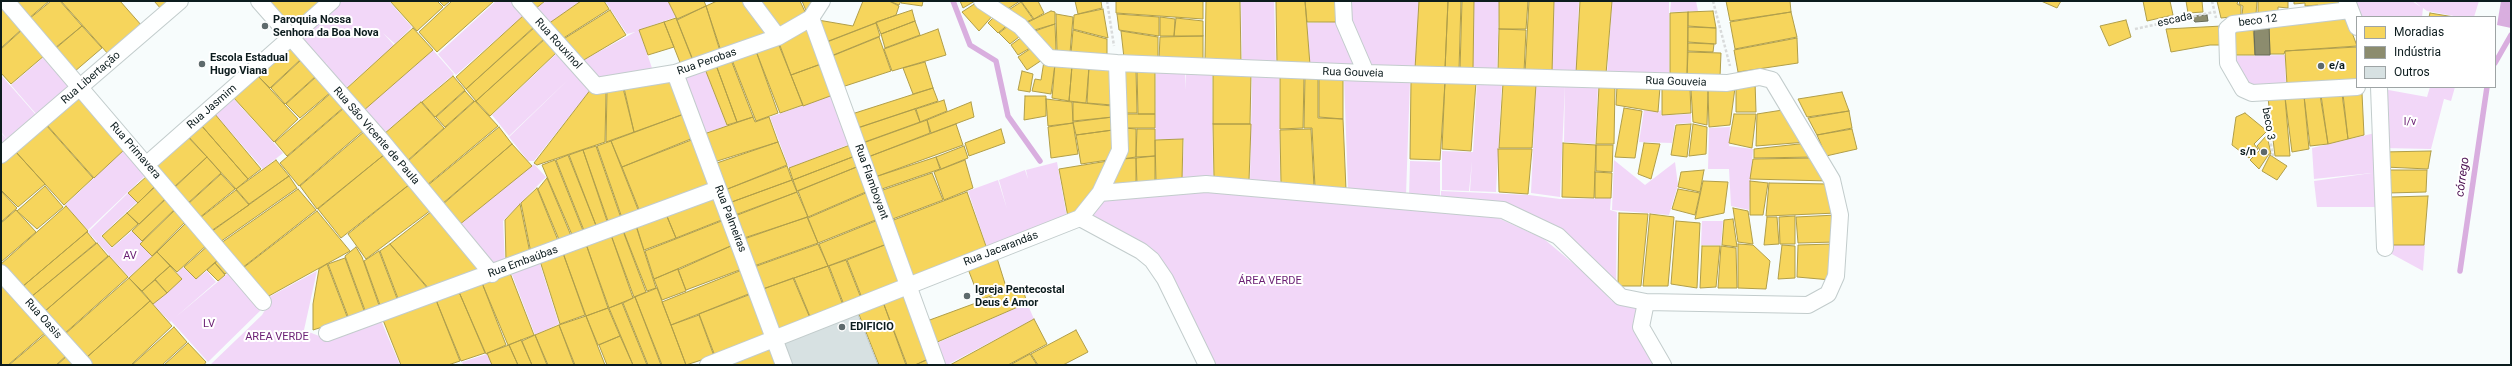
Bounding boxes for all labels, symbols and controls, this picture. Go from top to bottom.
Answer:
street label: escada [2156,10,2194,30]
street label: beco 12 [2238,12,2278,30]
place label: Paroquia Nossa Senhora da Boa Nova [273,13,379,39]
street label: Rua Rouxinol [532,16,584,72]
legend [2356,16,2496,88]
marker: Paroquia Nossa Senhora da Boa Nova [260,21,270,31]
text: Moradias [2394,25,2444,39]
text: Indústria [2394,45,2441,59]
street label: Rua Perobas [676,46,738,78]
street label: Rua Libertação [59,49,123,107]
place label: Escola Estadual Hugo Viana [210,51,288,77]
marker: Escola Estadual Hugo Viana [197,59,207,69]
place label: e/a [2329,59,2345,73]
marker: e/a [2316,61,2326,71]
street label: Rua Gouveia [1322,65,1384,81]
text: Outros [2394,65,2430,79]
street label: Rua Gouveia [1645,74,1707,90]
street label: Rua Jasmim [185,82,239,132]
street label: Rua São Vicente de Paula [330,85,422,187]
street label: beco 3 [2259,107,2277,141]
park label: l/v [2404,115,2416,129]
street label: Rua Primavera [107,120,163,182]
street label: Rua Flamboyant [851,143,891,221]
place label: s/n [2240,145,2256,159]
marker: s/n [2259,147,2269,157]
water label: córrego [2453,156,2473,198]
street label: Rua Palmeiras [711,184,749,254]
street label: Rua Jacarandás [962,229,1040,269]
street label: Rua Embaúbas [486,243,560,281]
park label: AV [123,249,137,263]
park label: ÁREA VERDE [1238,274,1302,288]
place label: Igreja Pentecostal Deus é Amor [975,283,1065,309]
marker: Igreja Pentecostal Deus é Amor [962,291,972,301]
street label: Rua Oasis [22,296,64,342]
park label: LV [203,317,215,331]
place label: EDIFICIO [850,320,894,334]
marker: EDIFICIO [837,322,847,332]
park label: AREA VERDE [245,330,309,344]

